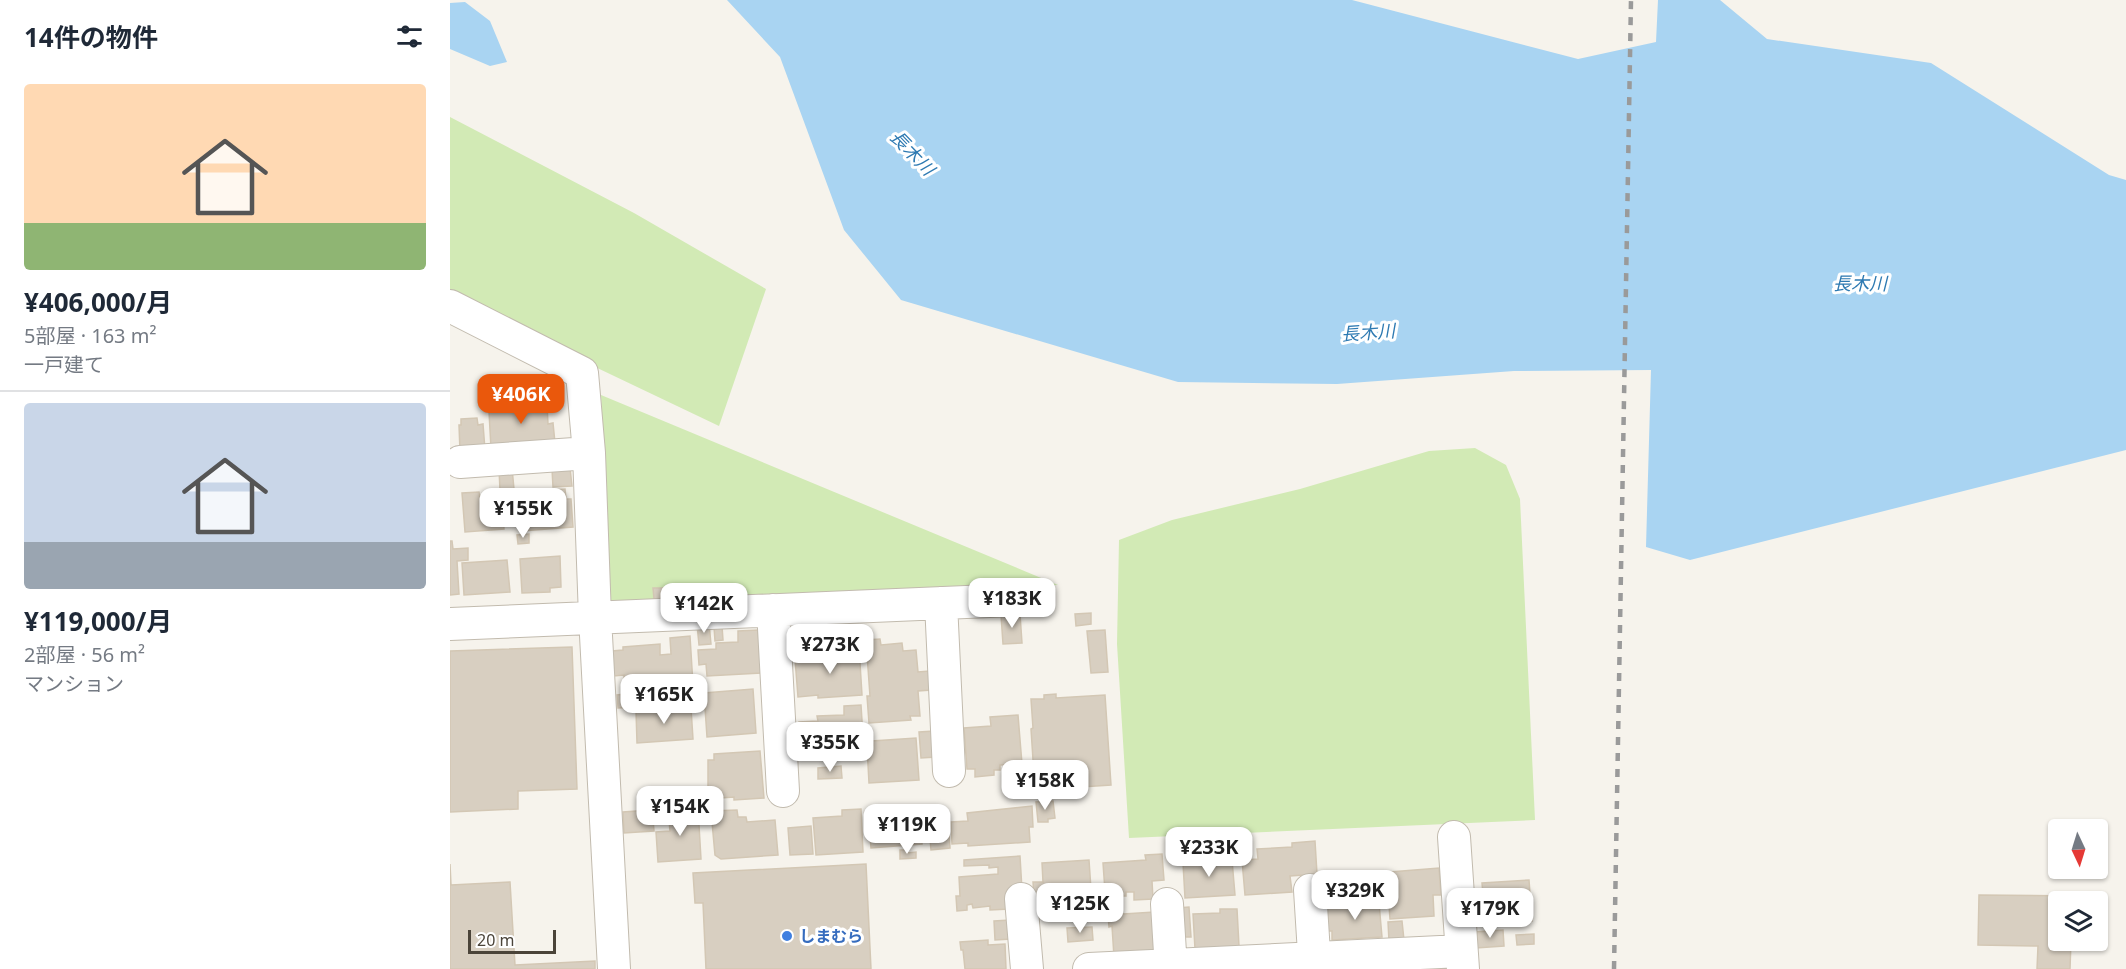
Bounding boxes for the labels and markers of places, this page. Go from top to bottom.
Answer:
pin: ¥406K [479,374,563,425]
pin: ¥155K [481,488,565,539]
pin: ¥183K [970,578,1054,629]
pin: ¥142K [662,583,746,634]
pin: ¥273K [788,624,872,675]
pin: ¥165K [622,674,706,725]
pin: ¥355K [788,722,872,773]
pin: ¥158K [1003,760,1087,811]
pin: ¥154K [638,786,722,837]
pin: ¥119K [865,804,949,855]
pin: ¥233K [1167,827,1251,878]
pin: ¥329K [1313,870,1397,921]
pin: ¥125K [1038,883,1122,934]
pin: ¥179K [1448,888,1532,939]
place label: しまむら [799,925,863,947]
marker: しまむら [780,929,794,943]

